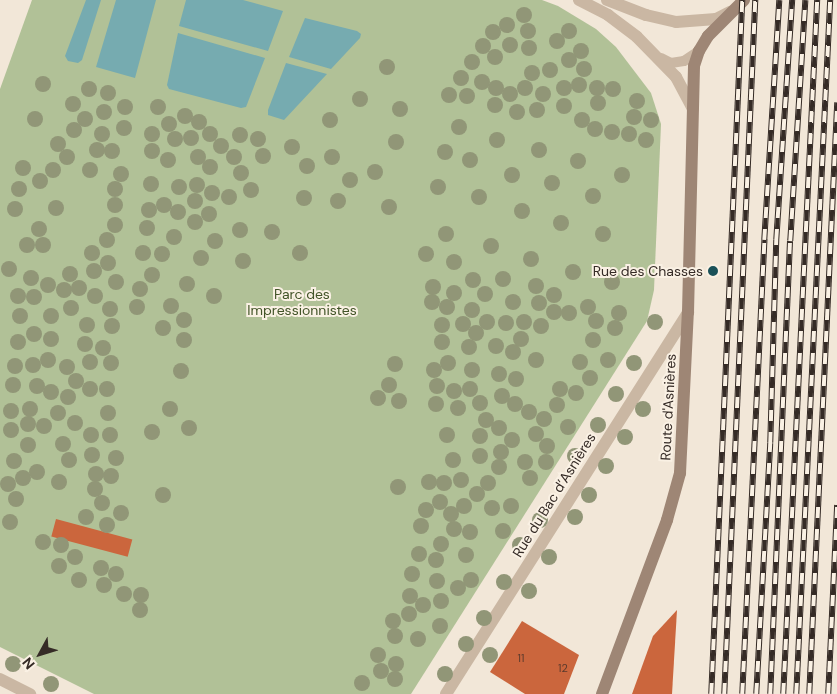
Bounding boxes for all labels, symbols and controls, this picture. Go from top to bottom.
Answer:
place label: Rue des Chasses [593,263,703,279]
marker: Rue des Chasses [707,265,719,277]
park label: Parc des Impressionnistes [247,286,357,318]
street label: Route d'Asnières [657,353,679,461]
street label: Rue du Bac d’Asnières [509,430,599,560]
north arrow [15,629,65,679]
house number: 11 [518,651,524,665]
text: N [18,654,39,673]
house number: 12 [558,661,568,675]

